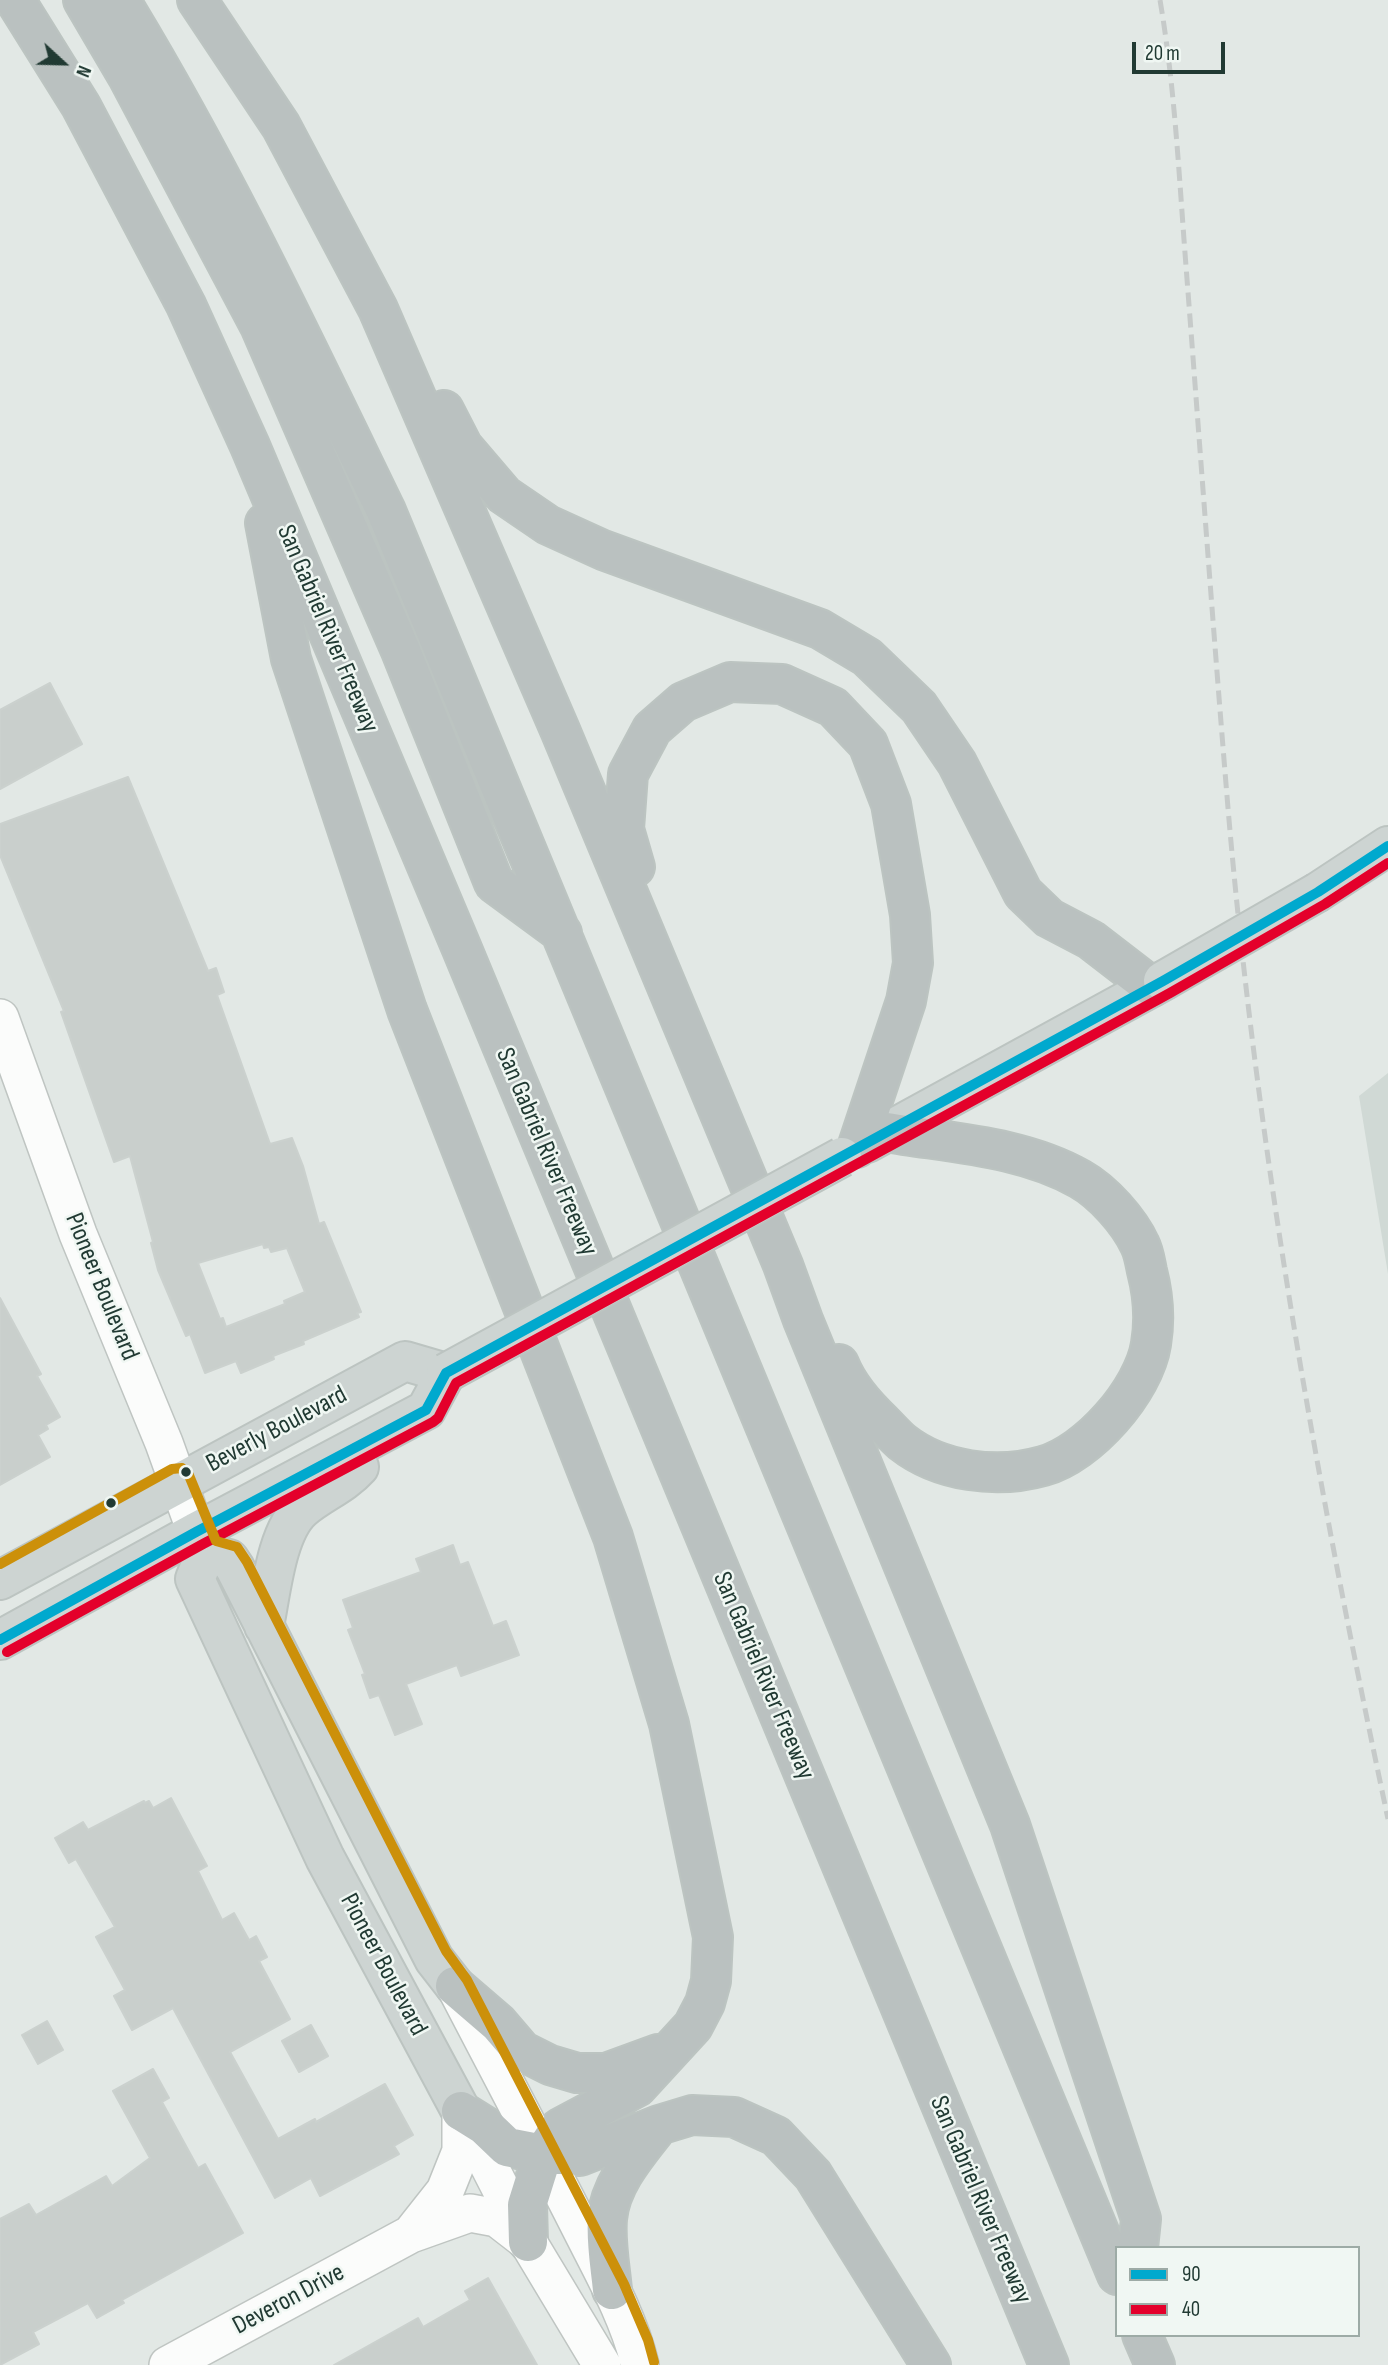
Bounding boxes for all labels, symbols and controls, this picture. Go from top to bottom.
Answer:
north arrow [28,28,98,98]
scale bar [1136,28,1229,72]
text: 20 m [1145,41,1180,66]
text: N [70,62,95,80]
street label: San Gabriel River Freeway [269,521,385,737]
street label: San Gabriel River Freeway [488,1044,604,1260]
street label: Pioneer Boulevard [57,1209,145,1365]
street label: Beverly Boulevard [201,1380,353,1480]
unlabelled marker [179,1465,193,1479]
unlabelled marker [104,1496,118,1510]
street label: San Gabriel River Freeway [705,1568,821,1784]
street label: Pioneer Boulevard [333,1889,433,2041]
street label: San Gabriel River Freeway [922,2092,1038,2308]
legend [1115,2246,1360,2337]
street label: Deveron Drive [228,2258,350,2342]
text: 90 [1182,2262,1201,2287]
text: 40 [1182,2297,1200,2322]

